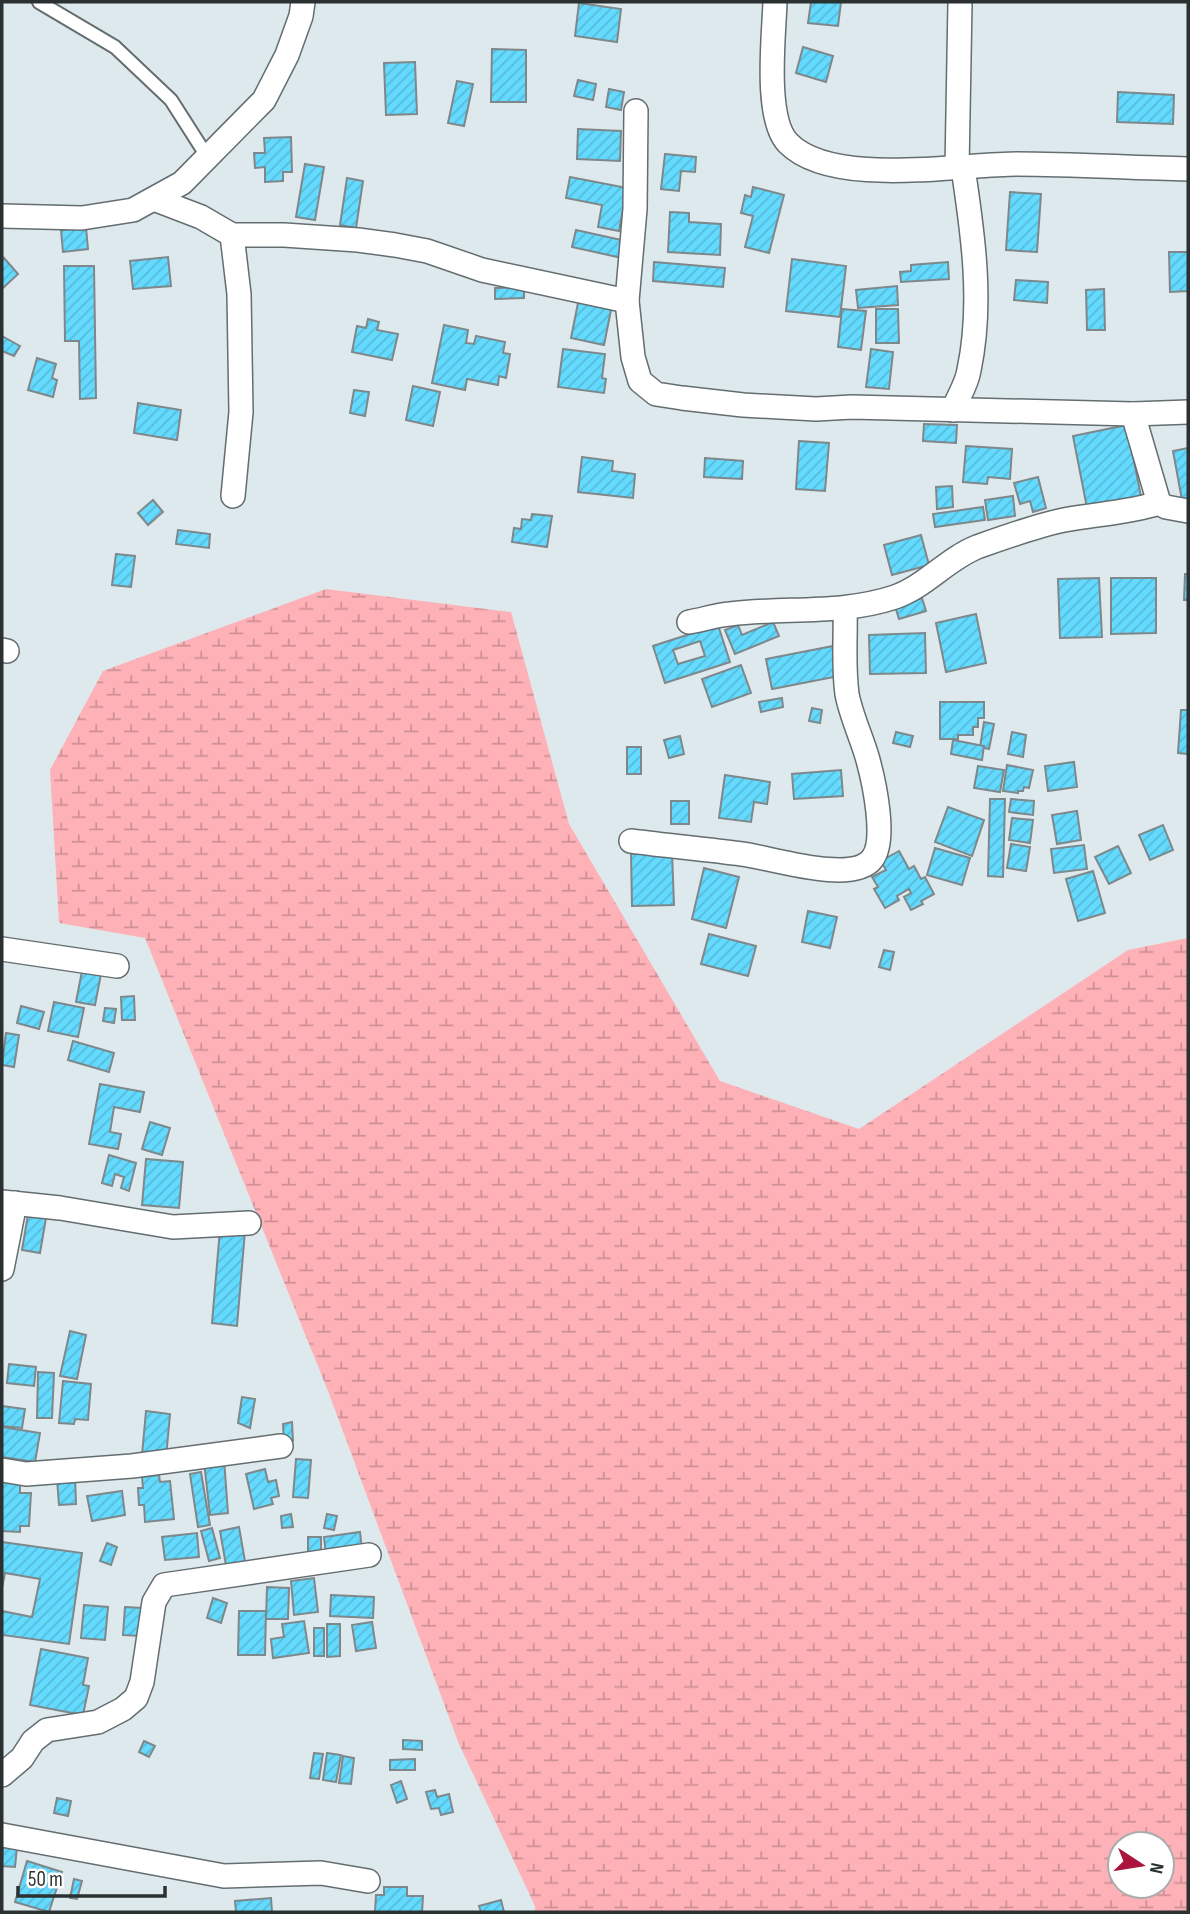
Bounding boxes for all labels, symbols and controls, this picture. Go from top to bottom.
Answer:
north arrow [1106,1830,1176,1900]
scale bar [18,1854,164,1898]
text: N [1144,1861,1168,1876]
text: 50 m [28,1867,63,1892]

